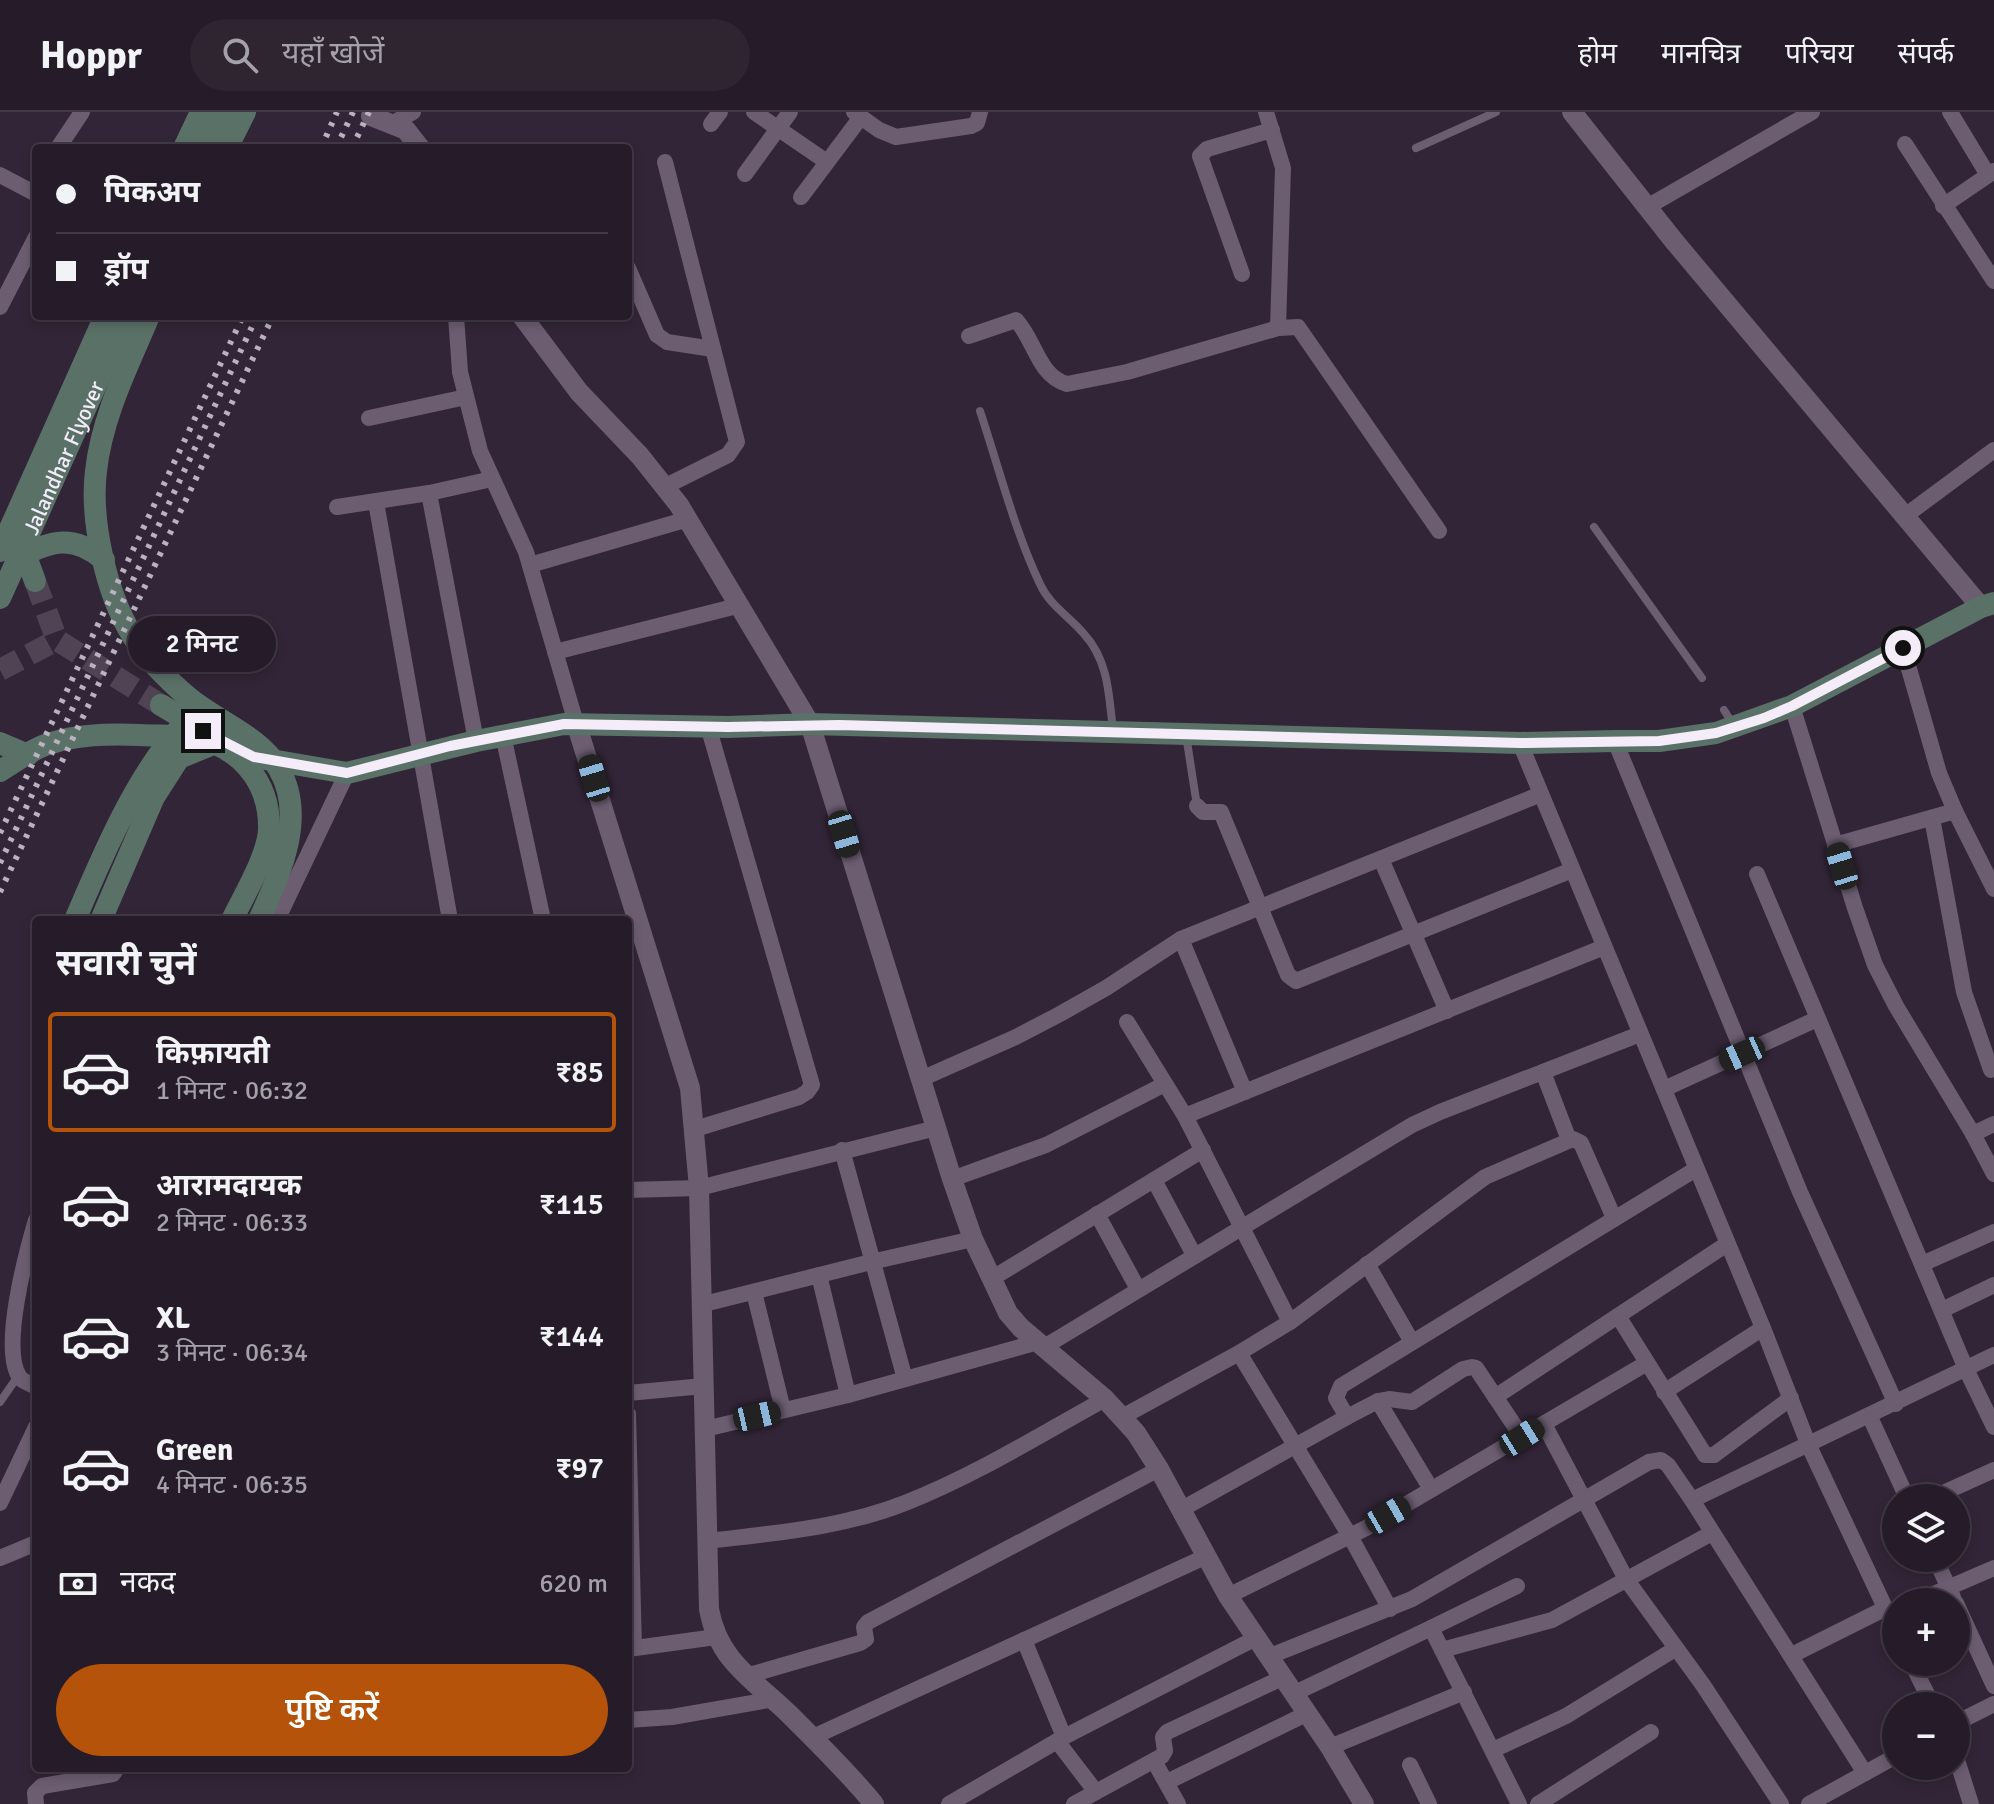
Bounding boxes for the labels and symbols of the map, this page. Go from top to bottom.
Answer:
street label: Jalandhar Flyover [17,377,110,539]
callout: 2 मिनट [129,615,277,671]
route start [1885,630,1921,666]
route end [185,713,221,749]
car [576,752,612,804]
car [826,808,862,860]
car [1824,840,1860,892]
car [1715,1033,1769,1075]
car [731,1399,783,1433]
car [1495,1414,1549,1460]
car [1361,1493,1415,1537]

